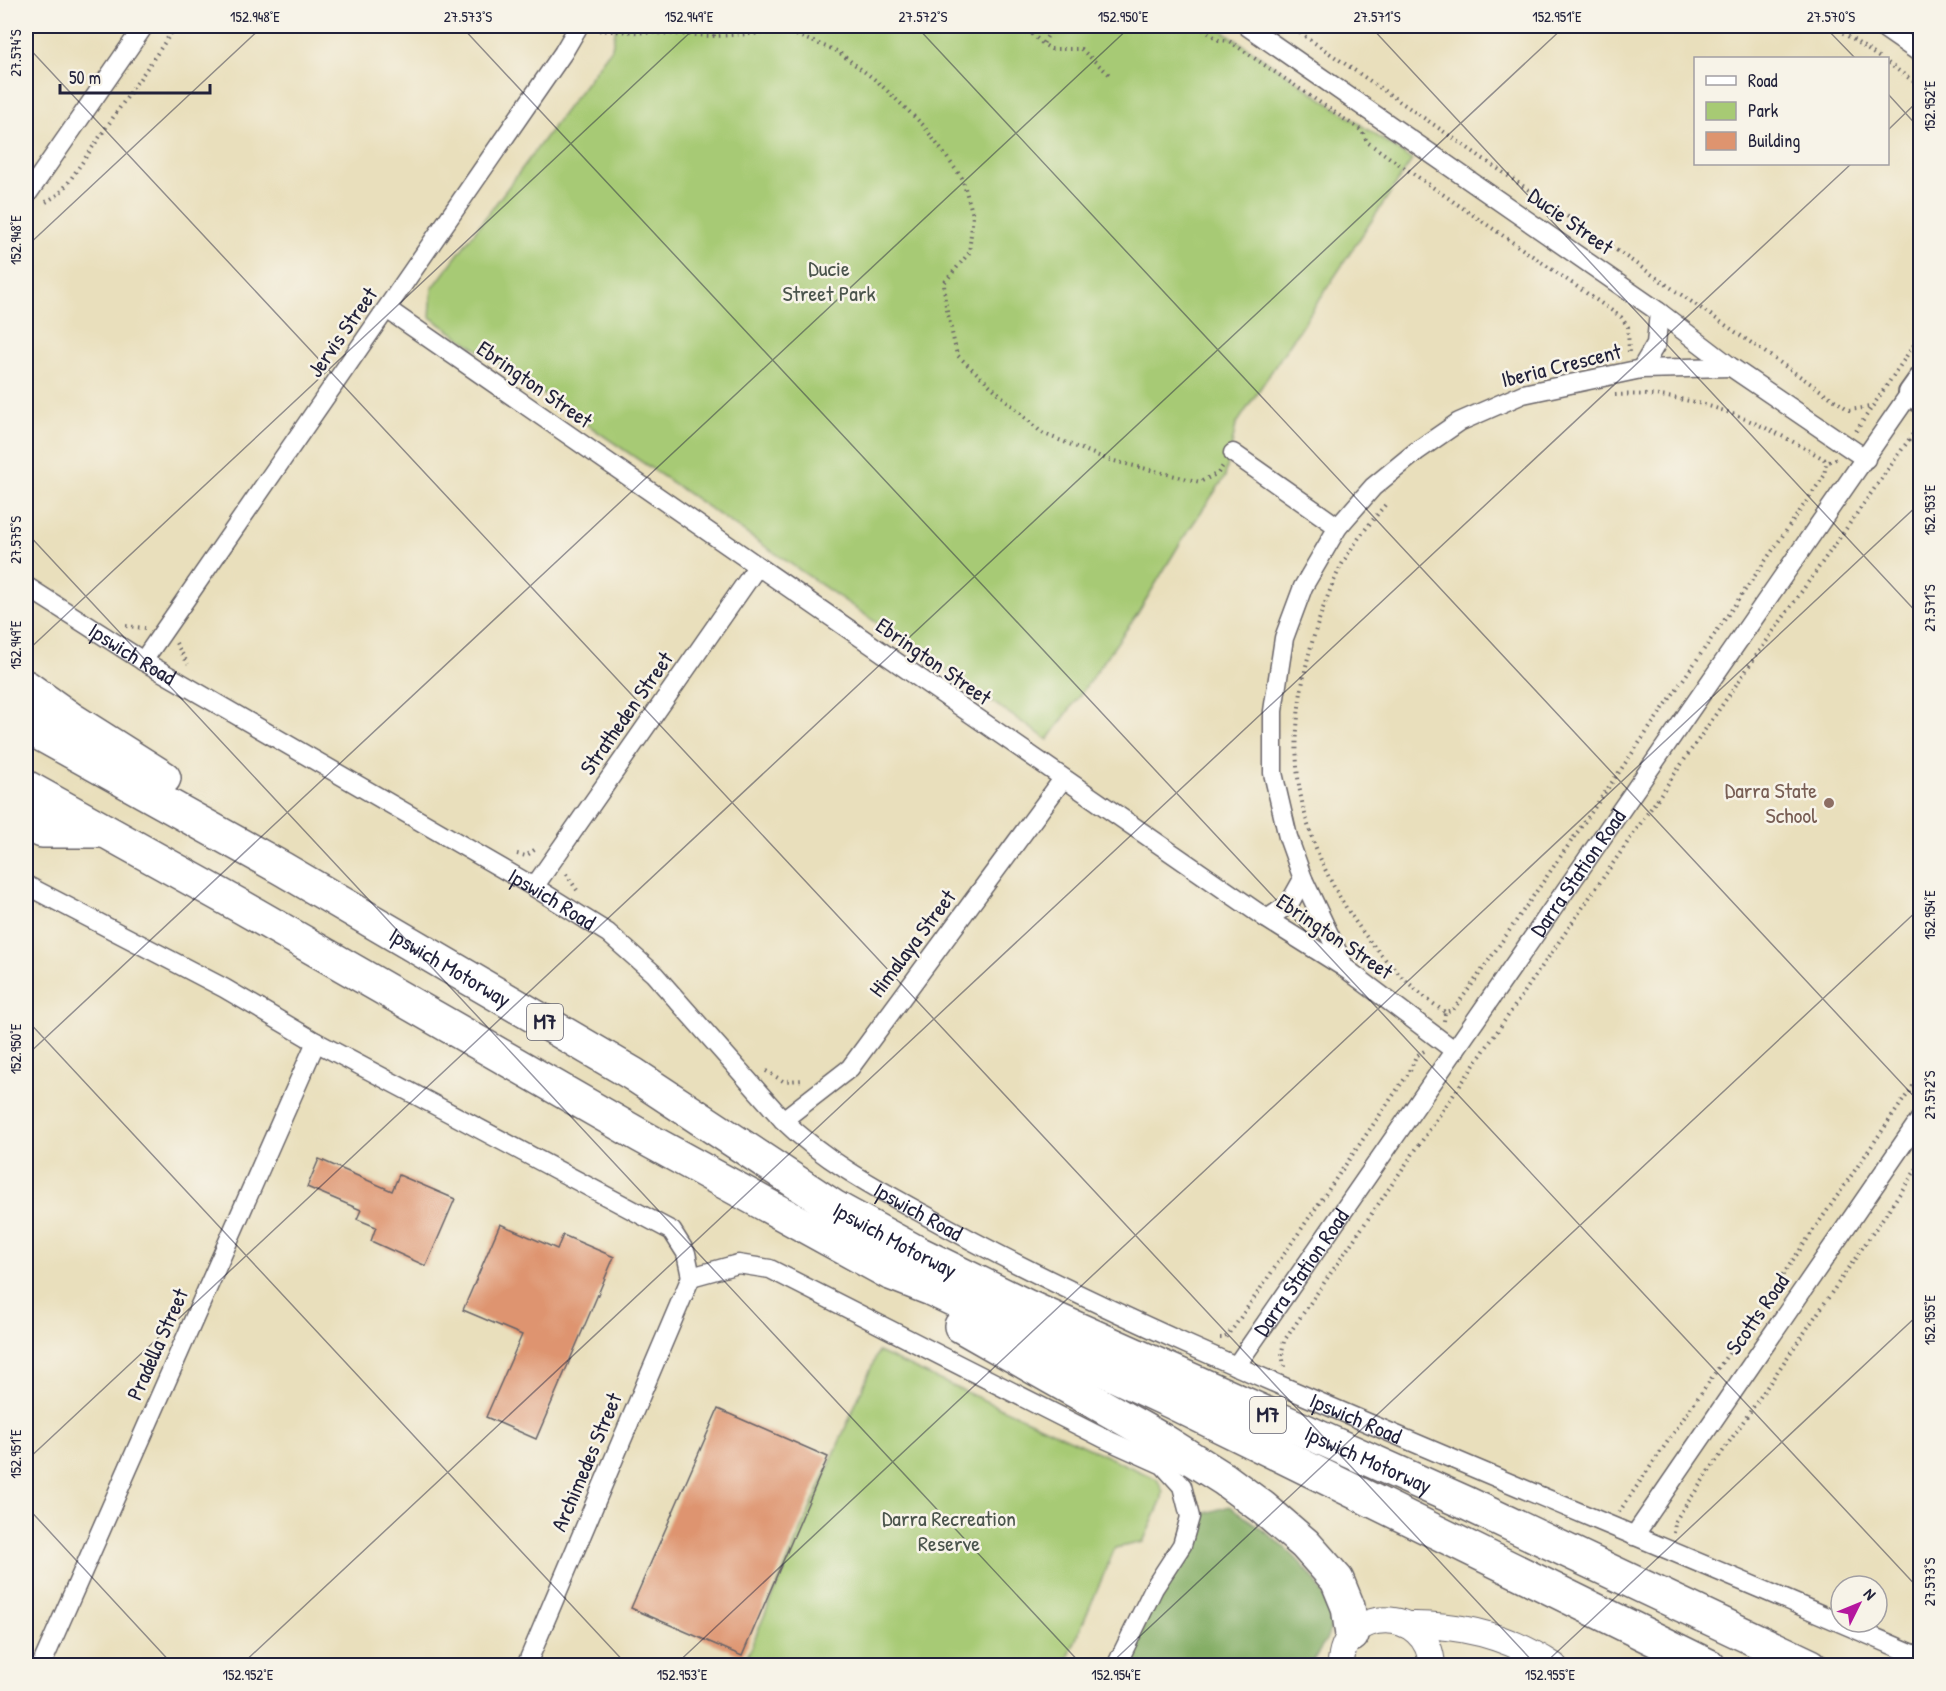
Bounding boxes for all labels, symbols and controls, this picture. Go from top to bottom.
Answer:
text: 152.948°E [230,6,280,27]
text: 27.573°S [444,6,492,27]
text: 152.949°E [665,6,714,27]
text: 27.572°S [899,6,948,27]
text: 152.950°E [1098,6,1149,27]
text: 27.571°S [1353,6,1401,27]
text: 152.951°E [1532,6,1582,27]
text: 27.570°S [1807,6,1855,27]
text: 27.574°S [5,29,26,77]
scale bar [60,57,210,95]
legend [1694,57,1889,165]
text: 50 m [69,65,101,90]
text: Road [1748,68,1778,93]
text: 152.952°E [1919,80,1940,132]
text: Park [1748,98,1779,123]
text: Building [1748,128,1800,153]
street label: Ducie Street [1522,181,1620,262]
text: 152.948°E [5,215,26,265]
park label: Ducie Street Park [782,253,876,308]
street label: Jervis Street [300,281,384,383]
street label: Ebrington Street [471,333,599,435]
street label: Iberia Crescent [1498,336,1625,394]
text: 152.953°E [1919,484,1940,535]
text: 27.575°S [5,516,26,564]
text: 27.571°S [1919,584,1940,632]
street label: Ebrington Street [870,610,998,712]
street label: Ipswich Road [83,615,182,692]
text: 152.949°E [5,620,26,669]
street label: Stratheden Street [572,645,680,781]
place label: Darra State School [1725,775,1817,830]
marker: Darra State School [1822,796,1836,810]
street label: Darra Station Road [1523,803,1633,942]
street label: Ipswich Road [503,860,602,937]
street label: Himalaya Street [862,883,963,1003]
street label: Ebrington Street [1271,886,1400,986]
text: 152.954°E [1919,890,1940,940]
street label: Ipswich Motorway [384,920,517,1014]
road number: M7 [527,1004,563,1040]
text: 152.950°E [5,1023,26,1074]
text: 27.572°S [1919,1070,1940,1119]
street label: Ipswich Road [868,1175,968,1248]
street label: Ipswich Motorway [828,1194,962,1285]
street label: Darra Station Road [1246,1202,1356,1342]
street label: Scotts Road [1718,1267,1796,1360]
street label: Pradella Street [119,1283,195,1405]
text: 152.955°E [1919,1294,1940,1345]
street label: Ipswich Road [1305,1385,1407,1451]
street label: Archimedes Street [543,1388,629,1536]
road number: M7 [1250,1397,1286,1433]
street label: Ipswich Motorway [1300,1418,1437,1501]
text: 152.951°E [5,1429,26,1479]
park label: Darra Recreation Reserve [882,1503,1016,1558]
text: 27.573°S [1919,1558,1940,1606]
north arrow [1829,1574,1889,1634]
text: N [1859,1583,1881,1605]
text: 152.952°E [222,1664,274,1685]
text: 152.953°E [657,1664,708,1685]
text: 152.954°E [1091,1664,1141,1685]
text: 152.955°E [1525,1664,1576,1685]

